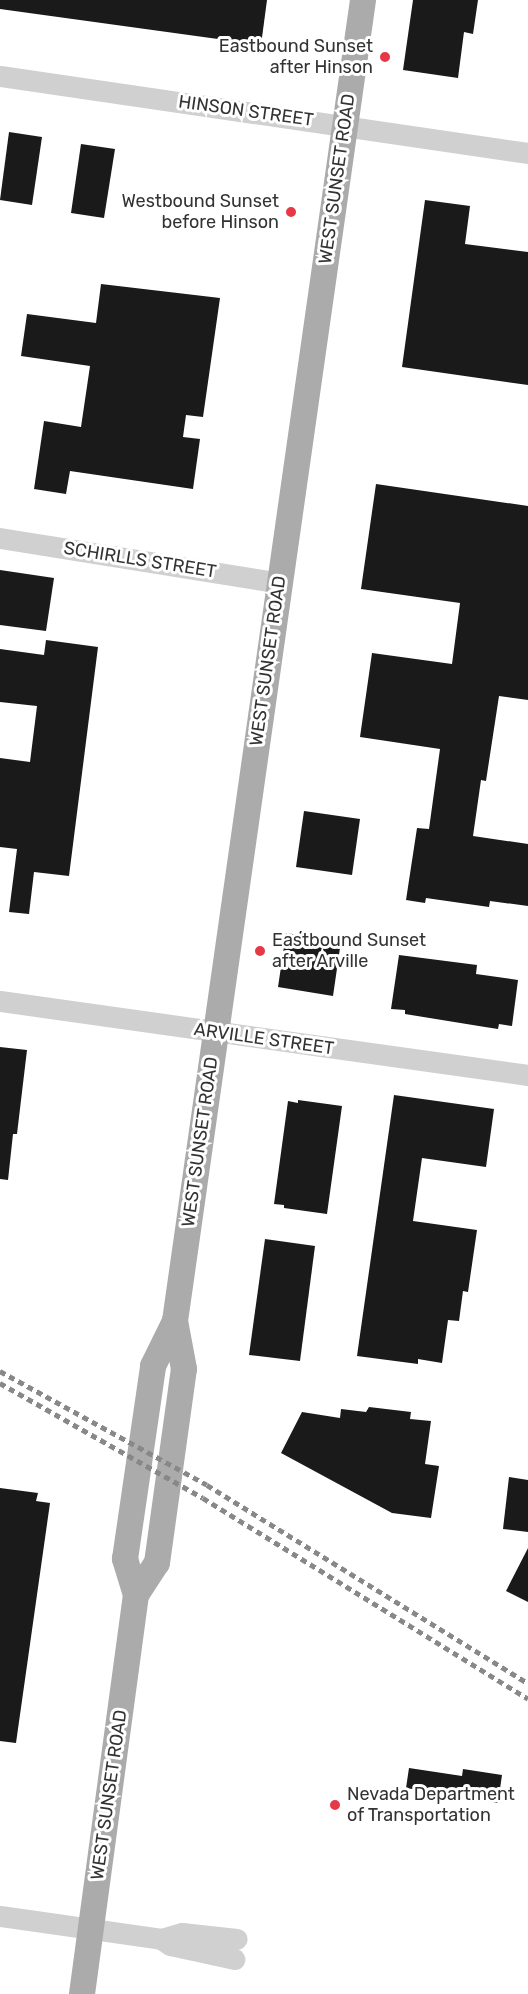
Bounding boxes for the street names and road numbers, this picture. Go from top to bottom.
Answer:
street label: HINSON STREET [177,91,315,131]
street label: WEST SUNSET ROAD [314,92,360,266]
street label: SCHIRLLS STREET [62,537,218,583]
street label: WEST SUNSET ROAD [245,574,291,748]
street label: ARVILLE STREET [193,1018,335,1060]
street label: WEST SUNSET ROAD [177,1055,223,1229]
street label: WEST SUNSET ROAD [86,1708,132,1882]

